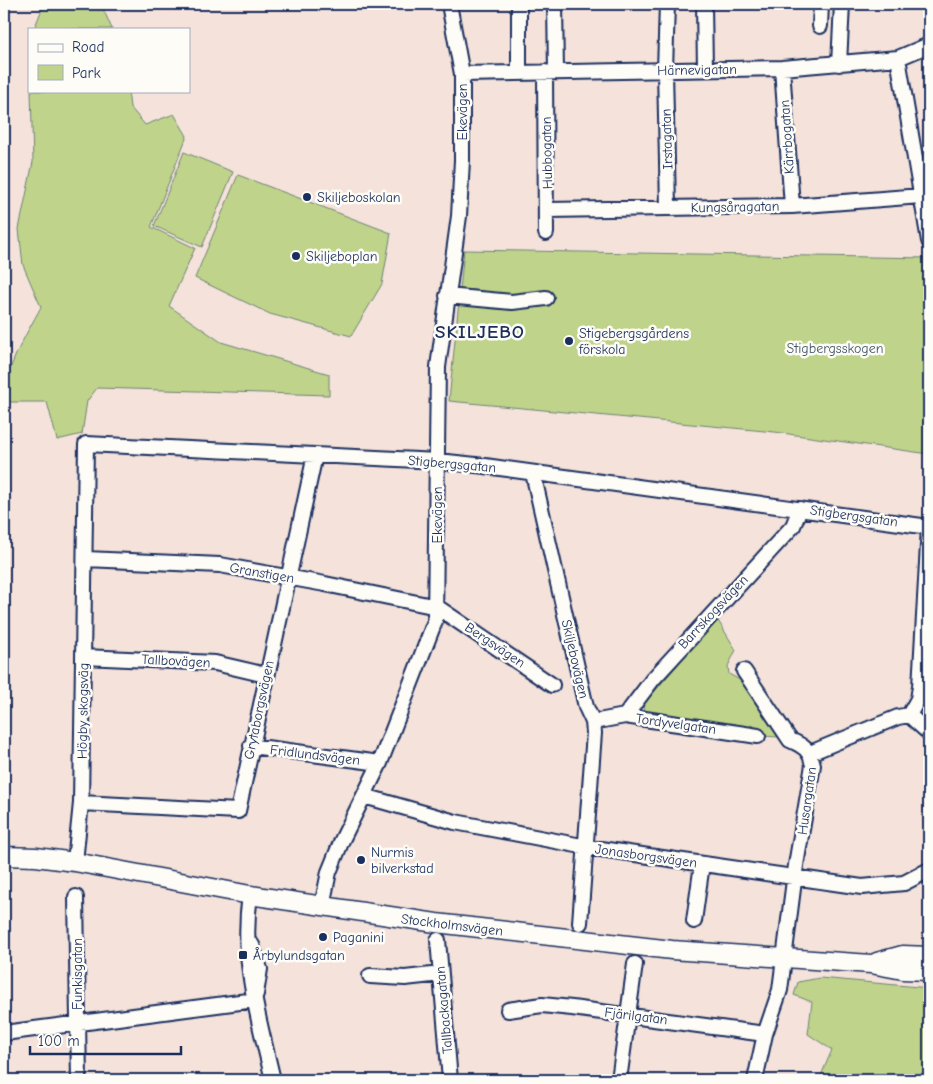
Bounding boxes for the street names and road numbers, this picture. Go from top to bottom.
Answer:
street label: Härnevigatan [657,61,737,79]
street label: Ekevägen [454,84,471,140]
street label: Kärrbogatan [776,99,798,175]
street label: Irstagatan [657,108,677,170]
street label: Hubbogatan [538,116,556,190]
street label: Kungsåragatan [690,198,780,216]
street label: Stigbergsgatan [407,452,497,476]
street label: Ekevägen [429,487,446,543]
street label: Stigbergsgatan [809,501,899,531]
street label: Granstigen [228,559,296,587]
street label: Barrskogsvägen [674,571,752,653]
street label: Skiljebovägen [558,618,592,700]
street label: Bergsvägen [462,619,528,671]
street label: Tallbovägen [141,651,211,671]
street label: Grytaborgsvägen [240,659,278,761]
street label: Högby skogsväg [74,663,92,759]
street label: Tordyvelgatan [635,710,717,738]
street label: Fridlundsvägen [269,741,361,769]
street label: Husargatan [794,766,820,836]
street label: Jonasborgsvägen [594,840,698,872]
street label: Stockholmsvägen [400,910,504,940]
street label: Funkisgatan [69,938,86,1010]
street label: Tallbackagatan [432,966,456,1054]
street label: Fjärilgatan [603,1004,669,1028]

